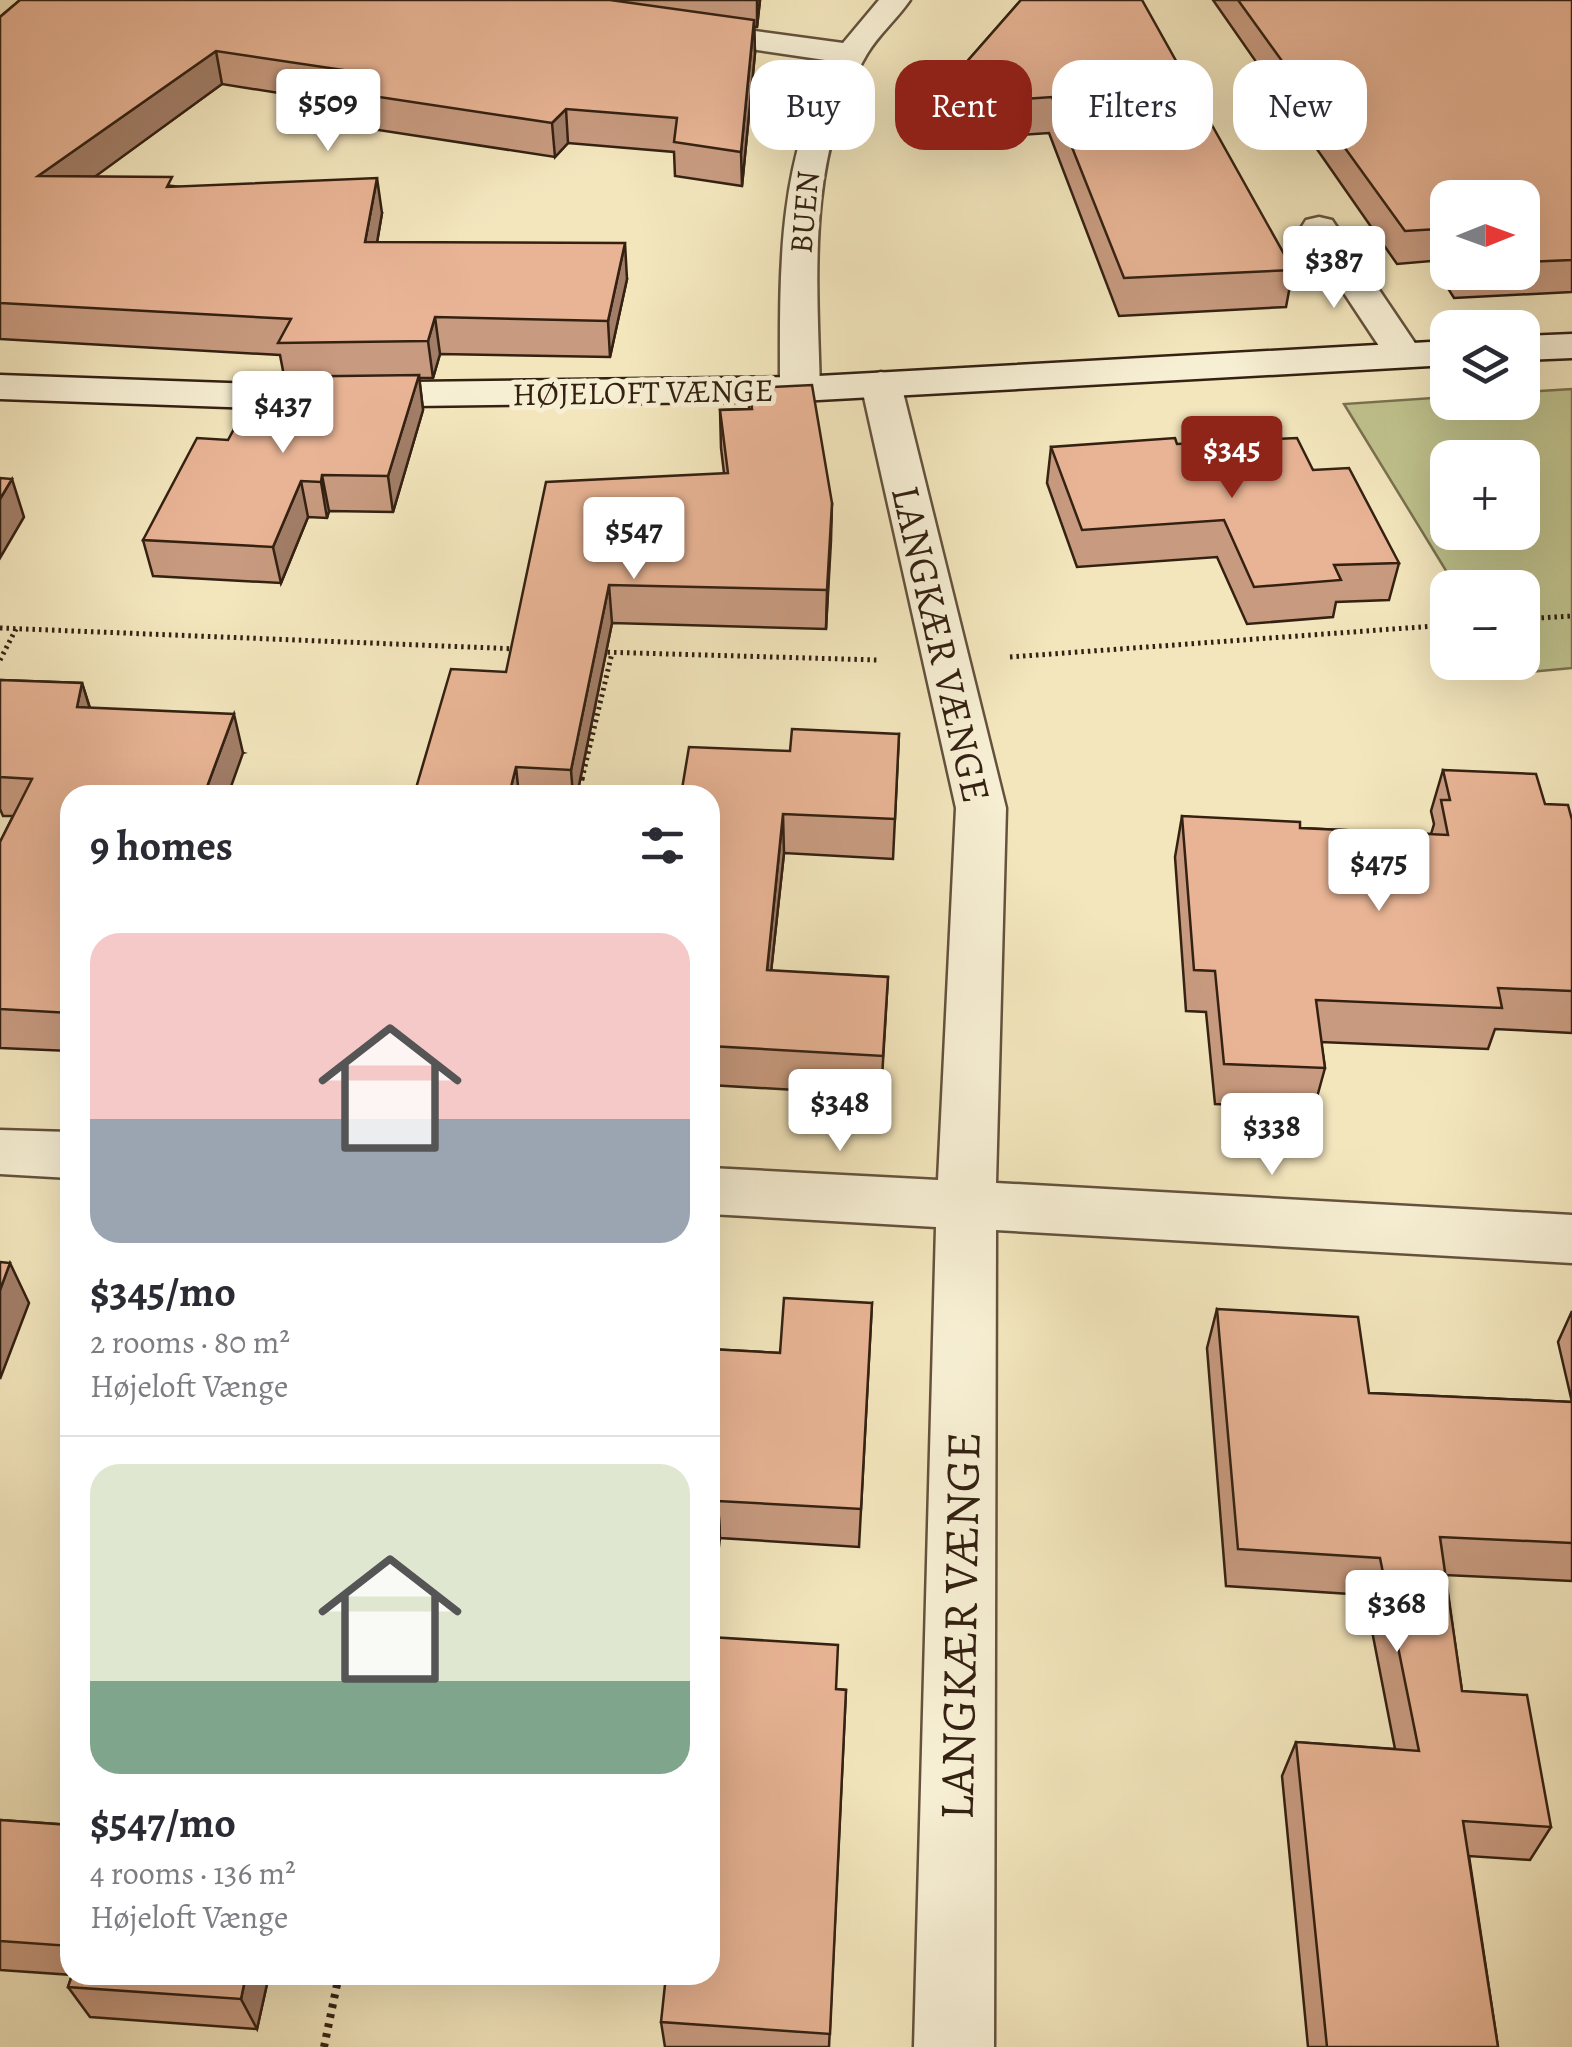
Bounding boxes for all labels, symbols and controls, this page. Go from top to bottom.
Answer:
chip: Buy [750,60,875,150]
chip: Rent [895,60,1032,150]
chip: Filters [1052,60,1213,150]
chip: New [1233,60,1367,150]
pin: $509 [269,69,387,154]
text: $509 [298,79,358,123]
street label: BUEN [778,169,830,255]
north arrow [1430,180,1540,290]
map controls [1430,180,1540,680]
pin: $387 [1275,226,1393,311]
text: $387 [1305,236,1363,280]
button: layers [1430,310,1540,420]
street label: HØJELOFT VÆNGE [512,368,774,416]
pin: $437 [224,371,342,456]
text: $437 [254,381,312,425]
pin: $345 [1173,416,1291,501]
text: $345 [1203,426,1261,470]
button: + [1430,440,1540,550]
street label: LANGKÆR VÆNGE [878,480,1004,808]
pin: $547 [575,497,693,582]
text: $547 [605,507,663,551]
button: − [1430,570,1540,680]
text: 9 homes [90,817,233,874]
icon: filters [635,818,690,873]
pin: $475 [1320,829,1438,914]
text: $475 [1350,839,1408,883]
icon: home [300,998,480,1178]
pin: $348 [781,1069,899,1154]
text: $348 [810,1079,870,1123]
pin: $338 [1213,1093,1331,1178]
text: $338 [1243,1103,1301,1147]
text: $345/mo [90,1263,236,1320]
text: 2 rooms · 80 m² [90,1320,290,1364]
text: Højeloft Vænge [90,1364,288,1408]
street label: LANGKÆR VÆNGE [924,1431,996,1821]
icon: home [300,1529,480,1709]
pin: $368 [1338,1570,1456,1655]
text: $368 [1368,1580,1426,1624]
text: $547/mo [90,1794,236,1851]
text: 4 rooms · 136 m² [90,1851,296,1895]
text: Højeloft Vænge [90,1895,288,1939]

